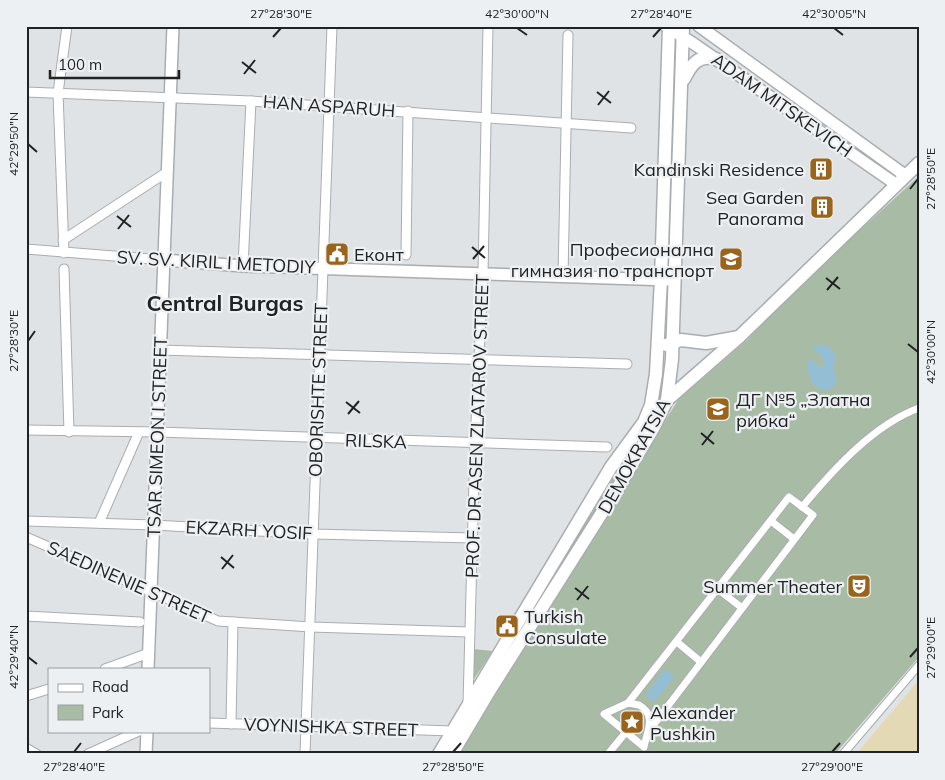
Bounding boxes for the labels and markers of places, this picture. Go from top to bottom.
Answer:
building icon: Kandinski Residence [808,156,834,182]
place label: Kandinski Residence [634,158,804,181]
place label: Sea Garden Panorama [706,186,804,230]
building icon: Sea Garden Panorama [809,194,835,220]
place label: Професионална гимназия по транспорт [511,238,715,282]
public building icon: Еконт [324,241,350,267]
place label: Еконт [354,243,404,266]
school or university icon: Професионална гимназия по транспорт [718,246,744,272]
place label: ДГ №5 „Златна рибка“ [736,388,871,432]
school or university icon: ДГ №5 „Златна рибка“ [705,396,731,422]
theatre icon: Summer Theater [846,573,872,599]
place label: Summer Theater [703,575,842,598]
place label: Turkish Consulate [524,605,607,649]
public building icon: Turkish Consulate [494,613,520,639]
place label: Alexander Pushkin [650,701,736,745]
place icon: Alexander Pushkin [619,709,645,735]

